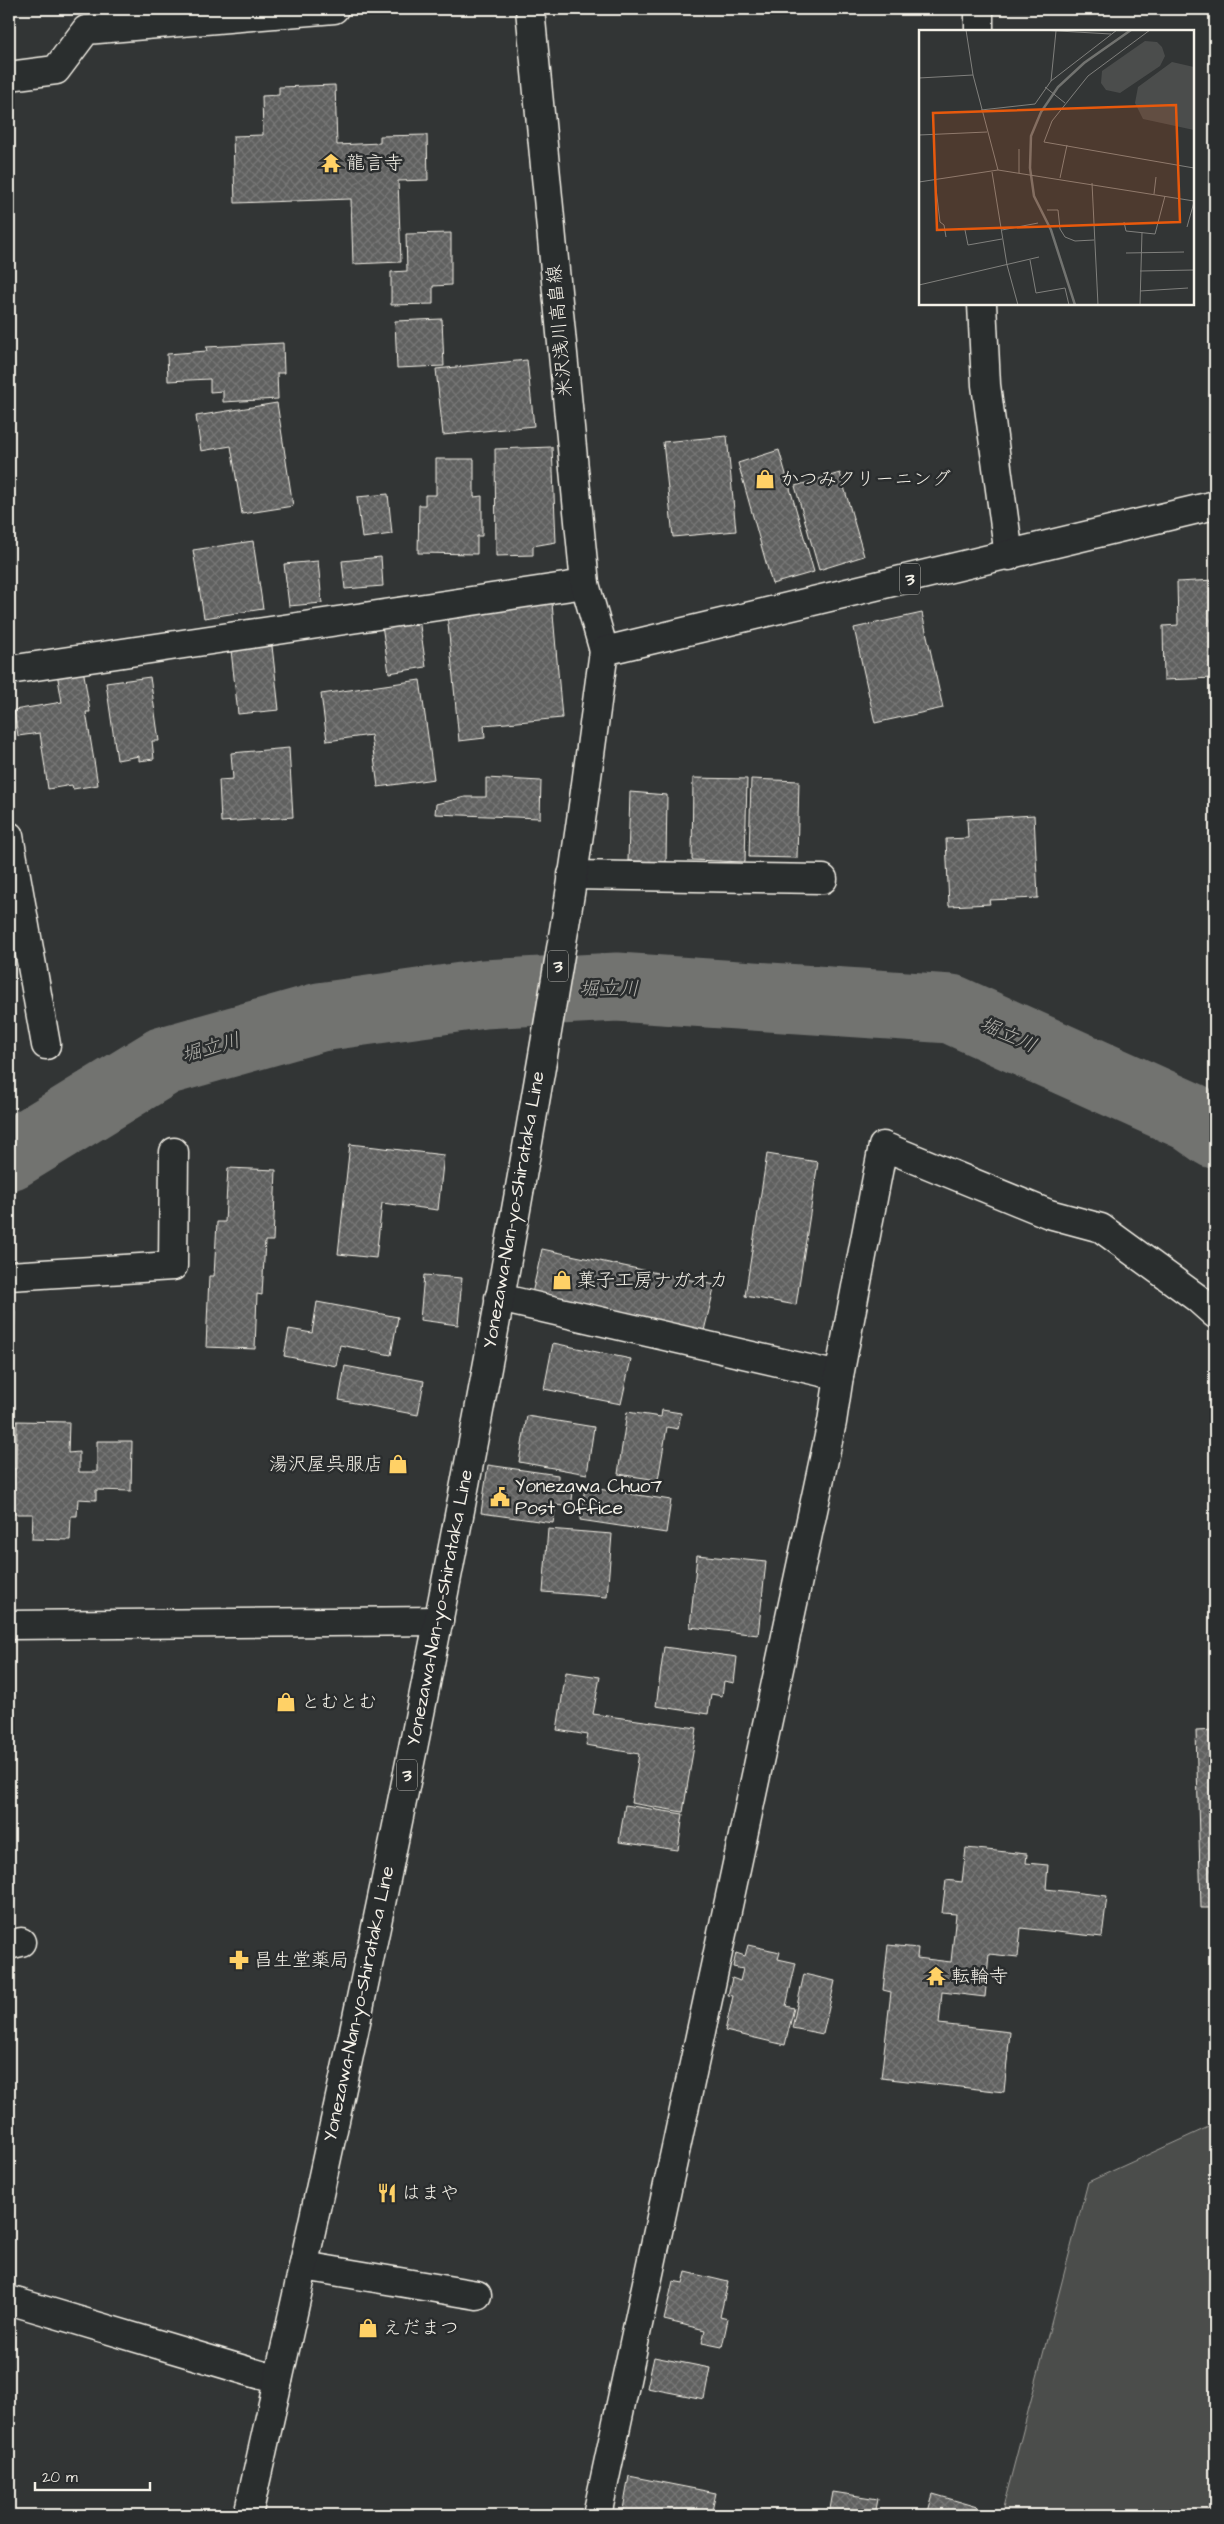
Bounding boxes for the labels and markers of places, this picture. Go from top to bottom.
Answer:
place label: 龍言寺 [346,150,403,177]
temple icon: 龍言寺 [320,152,342,174]
place label: かつみクリーニング [780,466,951,493]
shop icon: かつみクリーニング [754,468,776,490]
place label: 菓子工房ナガオカ [577,1267,729,1294]
shop icon: 菓子工房ナガオカ [551,1269,573,1291]
place label: 湯沢屋呉服店 [269,1451,383,1478]
shop icon: 湯沢屋呉服店 [387,1453,409,1475]
place label: Yonezawa Chuo7 Post Office [515,1473,663,1522]
public building icon: Yonezawa Chuo7 Post Office [489,1486,511,1508]
place label: とむとむ [301,1689,377,1716]
shop icon: とむとむ [275,1691,297,1713]
place label: 昌生堂薬局 [254,1947,349,1974]
pharmacy icon: 昌生堂薬局 [228,1949,250,1971]
place label: 転輪寺 [951,1963,1008,1990]
temple icon: 転輪寺 [925,1965,947,1987]
place label: はまや [402,2180,459,2207]
restaurant icon: はまや [376,2182,398,2204]
place label: えだまつ [383,2315,459,2342]
shop icon: えだまつ [357,2317,379,2339]

